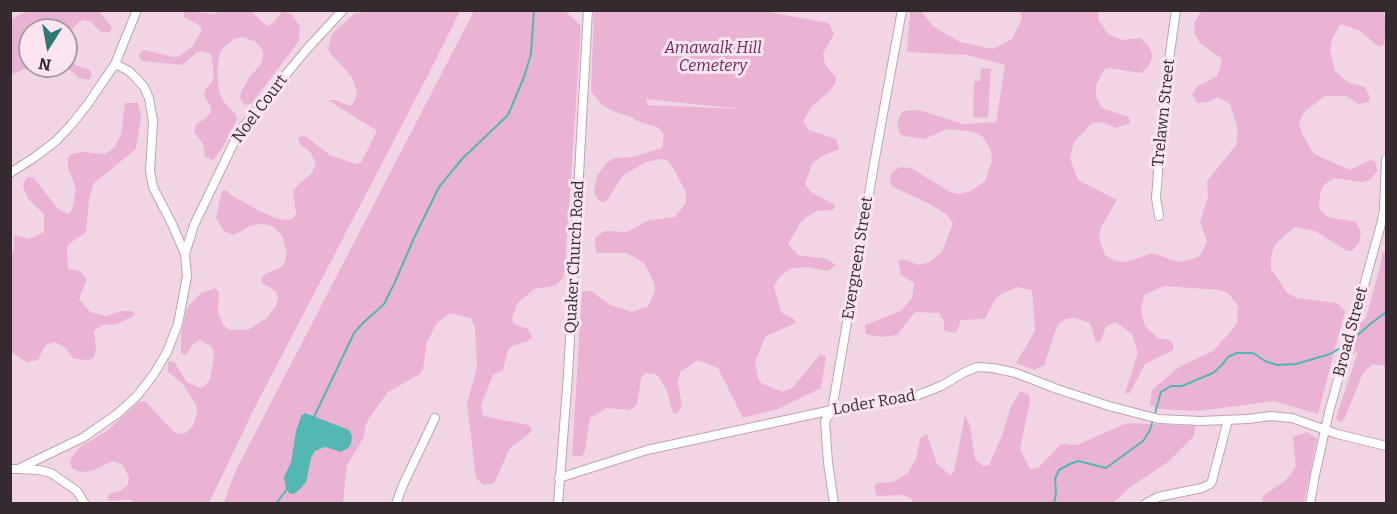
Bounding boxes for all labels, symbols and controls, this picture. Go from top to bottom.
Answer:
north arrow [18,18,78,78]
park label: Amawalk Hill Cemetery [664,39,762,77]
text: N [37,54,53,75]
street label: Trelawn Street [1149,58,1179,168]
street label: Noel Court [228,71,292,147]
street label: Quaker Church Road [561,180,589,334]
street label: Evergreen Street [839,195,877,321]
street label: Broad Street [1330,285,1372,379]
street label: Loder Road [831,386,917,420]

